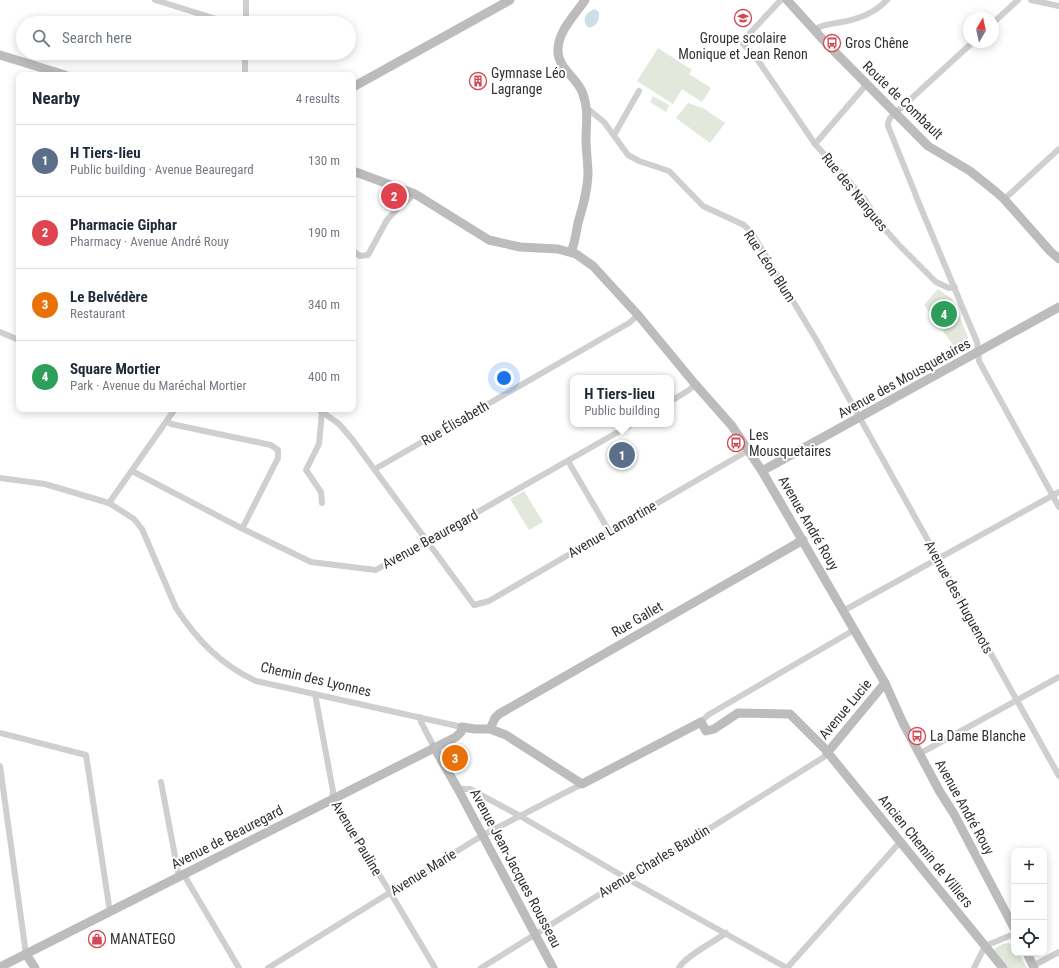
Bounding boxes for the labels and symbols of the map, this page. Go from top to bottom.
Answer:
school or university icon: Groupe scolaire Monique et Jean Renon [733,8,753,28]
north arrow [963,12,999,48]
place label: Groupe scolaire Monique et Jean Renon [678,30,808,62]
bus stop icon: Gros Chêne [822,33,842,53]
place label: Gros Chêne [845,35,909,51]
street label: Route de Combault [860,58,946,142]
place label: Gymnase Léo Lagrange [491,65,566,97]
building icon: Gymnase Léo Lagrange [468,71,488,91]
street label: Rue des Nangues [819,150,891,234]
pin: 2 [381,181,407,211]
street label: Rue Léon Blum [741,227,799,305]
pin: 4 [931,299,957,329]
street label: Avenue des Mousquetaires [835,335,973,421]
your location [494,368,514,388]
street label: Rue Élisabeth [418,396,491,449]
place label: Les Mousquetaires [749,427,831,459]
bus stop icon: Les Mousquetaires [726,433,746,453]
pin: 1 [609,440,635,470]
street label: Avenue André Rouy [775,473,843,573]
street label: Avenue Lamartine [565,497,659,561]
street label: Avenue Beauregard [380,506,480,572]
street label: Avenue des Huguenots [921,538,997,656]
street label: Rue Gallet [609,598,665,640]
street label: Chemin des Lyonnes [259,658,373,700]
street label: Avenue Lucie [815,676,875,742]
bus stop icon: La Dame Blanche [907,726,927,746]
place label: La Dame Blanche [930,728,1026,744]
pin: 3 [442,743,468,773]
street label: Avenue André Rouy [932,757,998,858]
street label: Avenue Jean-Jacques Rousseau [467,786,565,950]
street label: Ancien Chemin de Villiers [875,791,977,911]
street label: Avenue Pauline [328,798,386,879]
street label: Avenue de Beauregard [168,802,286,872]
street label: Avenue Charles Baudin [596,822,712,900]
street label: Avenue Marie [387,845,459,899]
shop icon: MANATEGO [87,929,107,949]
place label: MANATEGO [110,931,176,947]

